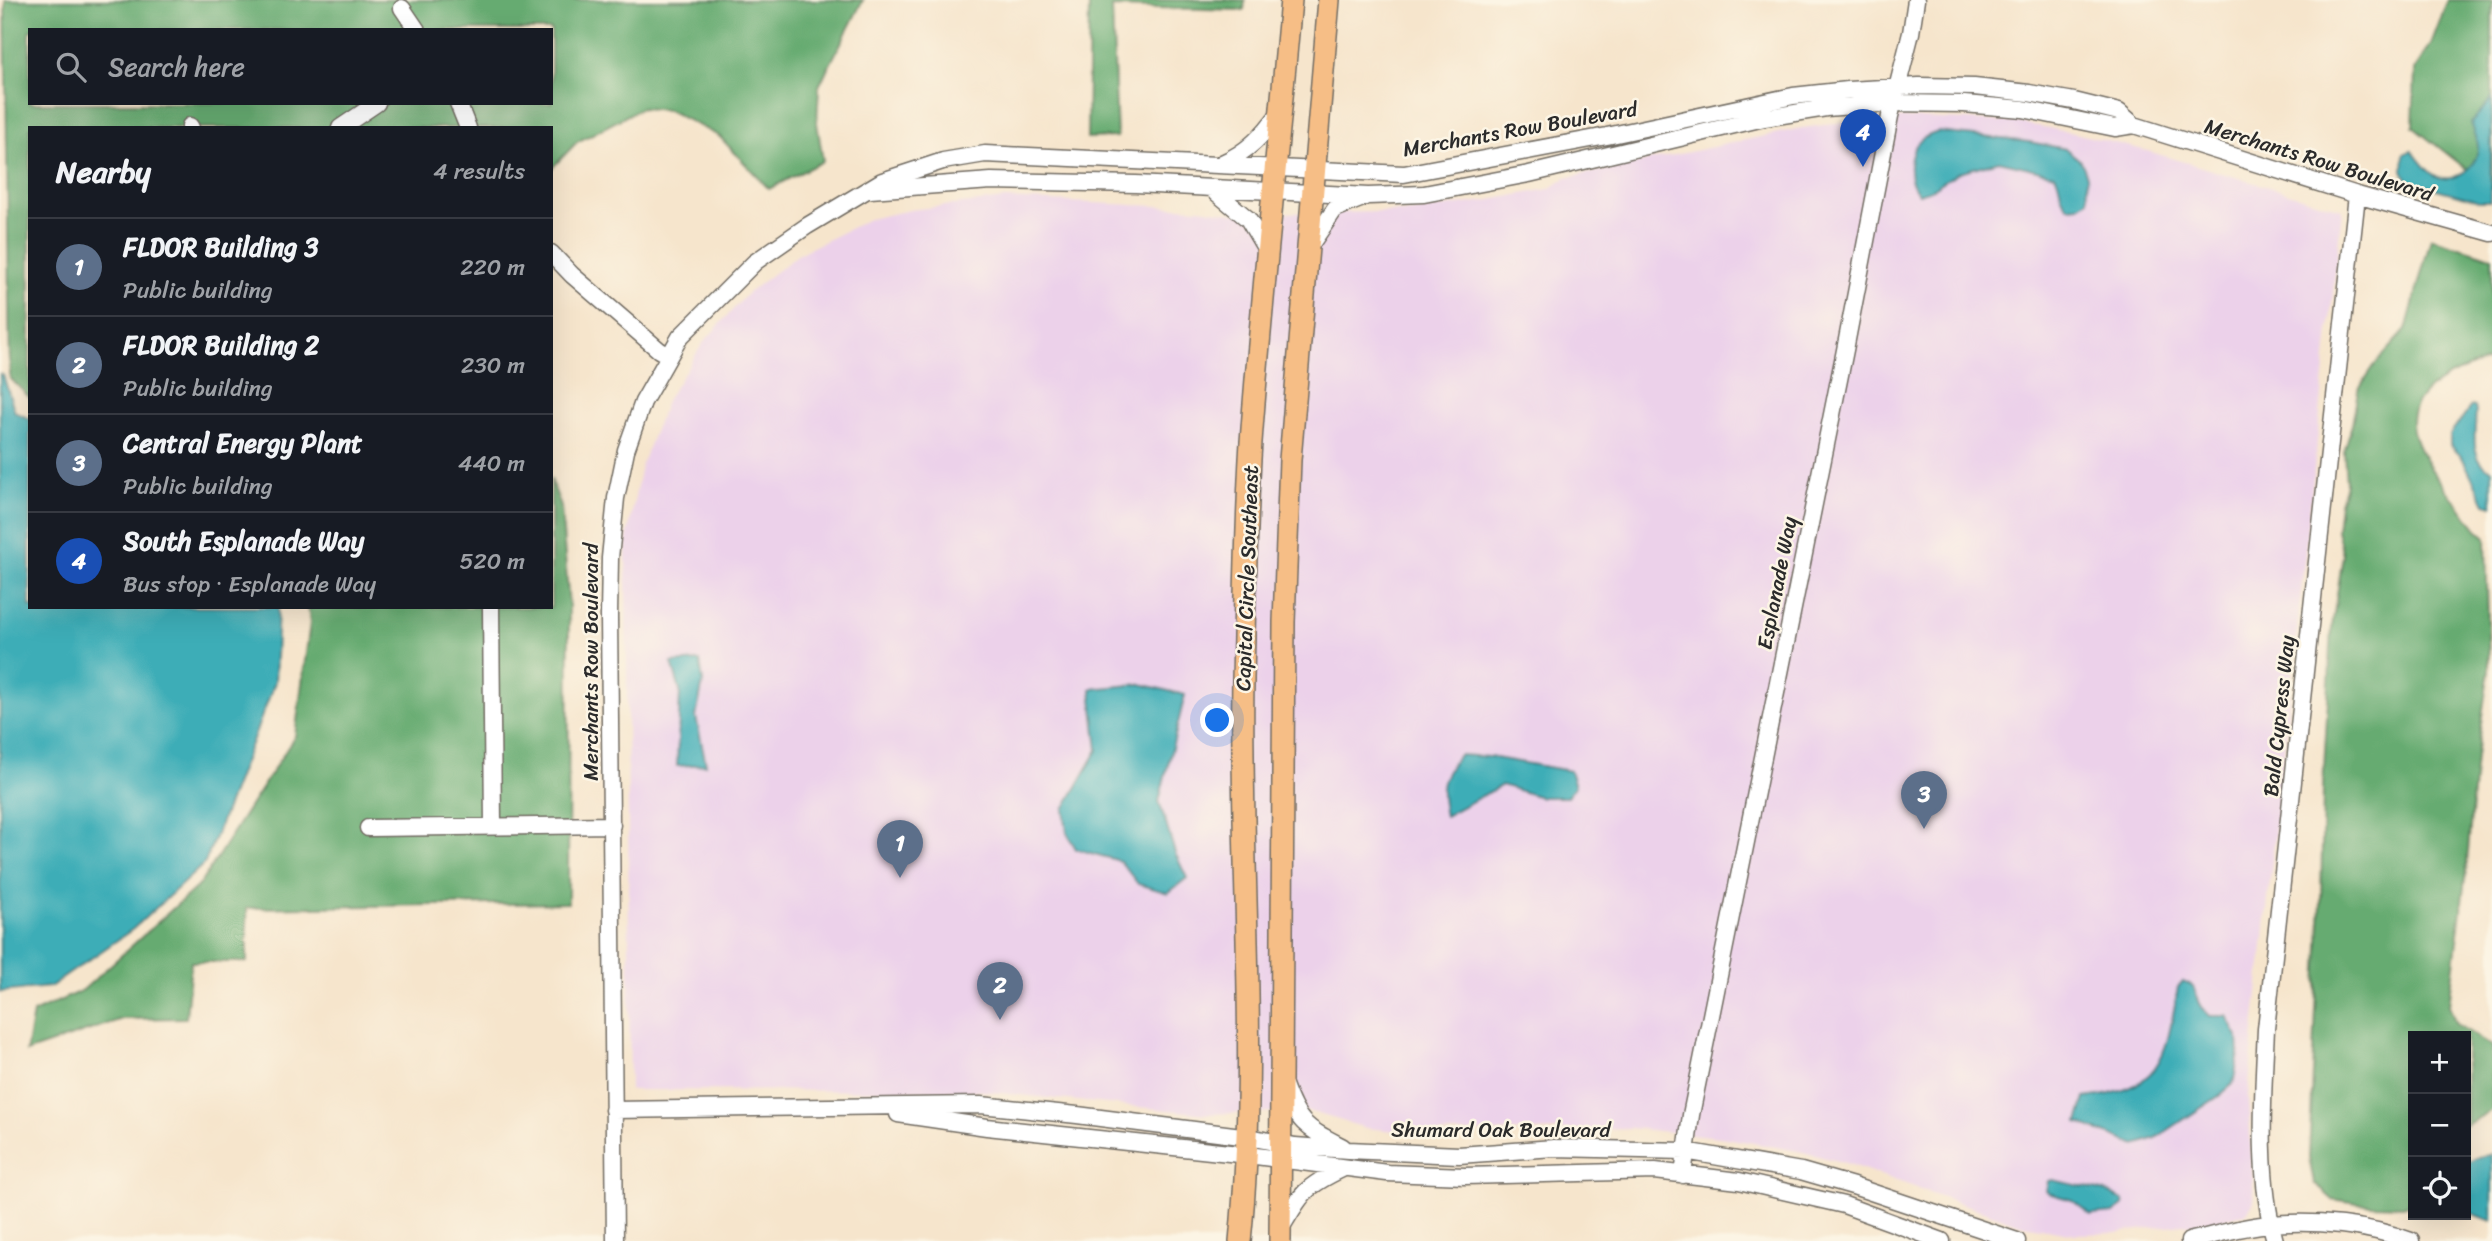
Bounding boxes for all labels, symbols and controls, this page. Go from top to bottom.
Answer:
search box [28,28,553,105]
text: Search here [108,44,245,90]
icon: search [52,48,90,86]
street label: Merchants Row Boulevard [1400,89,1642,168]
street label: Merchants Row Boulevard [2200,107,2440,213]
pin: 4 [1840,109,1886,167]
text: Nearby [56,145,151,199]
text: 4 results [433,151,525,192]
text: FLDOR Building 3 [123,224,318,270]
text: 1 [74,247,84,288]
text: 220 m [460,247,525,288]
text: Public building [123,270,273,311]
text: FLDOR Building 2 [123,322,319,368]
text: 2 [72,345,86,386]
text: 230 m [461,345,525,386]
text: Public building [123,368,273,409]
text: Central Energy Plant [123,420,363,466]
text: 3 [73,443,85,484]
text: 440 m [458,443,525,484]
street label: Capital Circle Southeast [1224,464,1270,692]
text: Public building [123,466,273,507]
street label: Esplanade Way [1745,513,1809,653]
text: South Esplanade Way [123,518,364,564]
text: 4 [72,541,86,582]
text: 520 m [459,541,525,582]
street label: Merchants Row Boulevard [572,541,610,781]
text: Bus stop · Esplanade Way [123,564,376,605]
street label: Bald Cypress Way [2252,633,2306,799]
your location [1200,703,1234,737]
pin: 3 [1901,771,1947,829]
pin: 1 [877,820,923,878]
pin: 2 [977,962,1023,1020]
map controls [2408,1031,2471,1220]
button: + [2408,1031,2471,1094]
button: − [2408,1094,2471,1157]
street label: Shumard Oak Boulevard [1391,1111,1613,1149]
button: locate [2408,1157,2471,1220]

